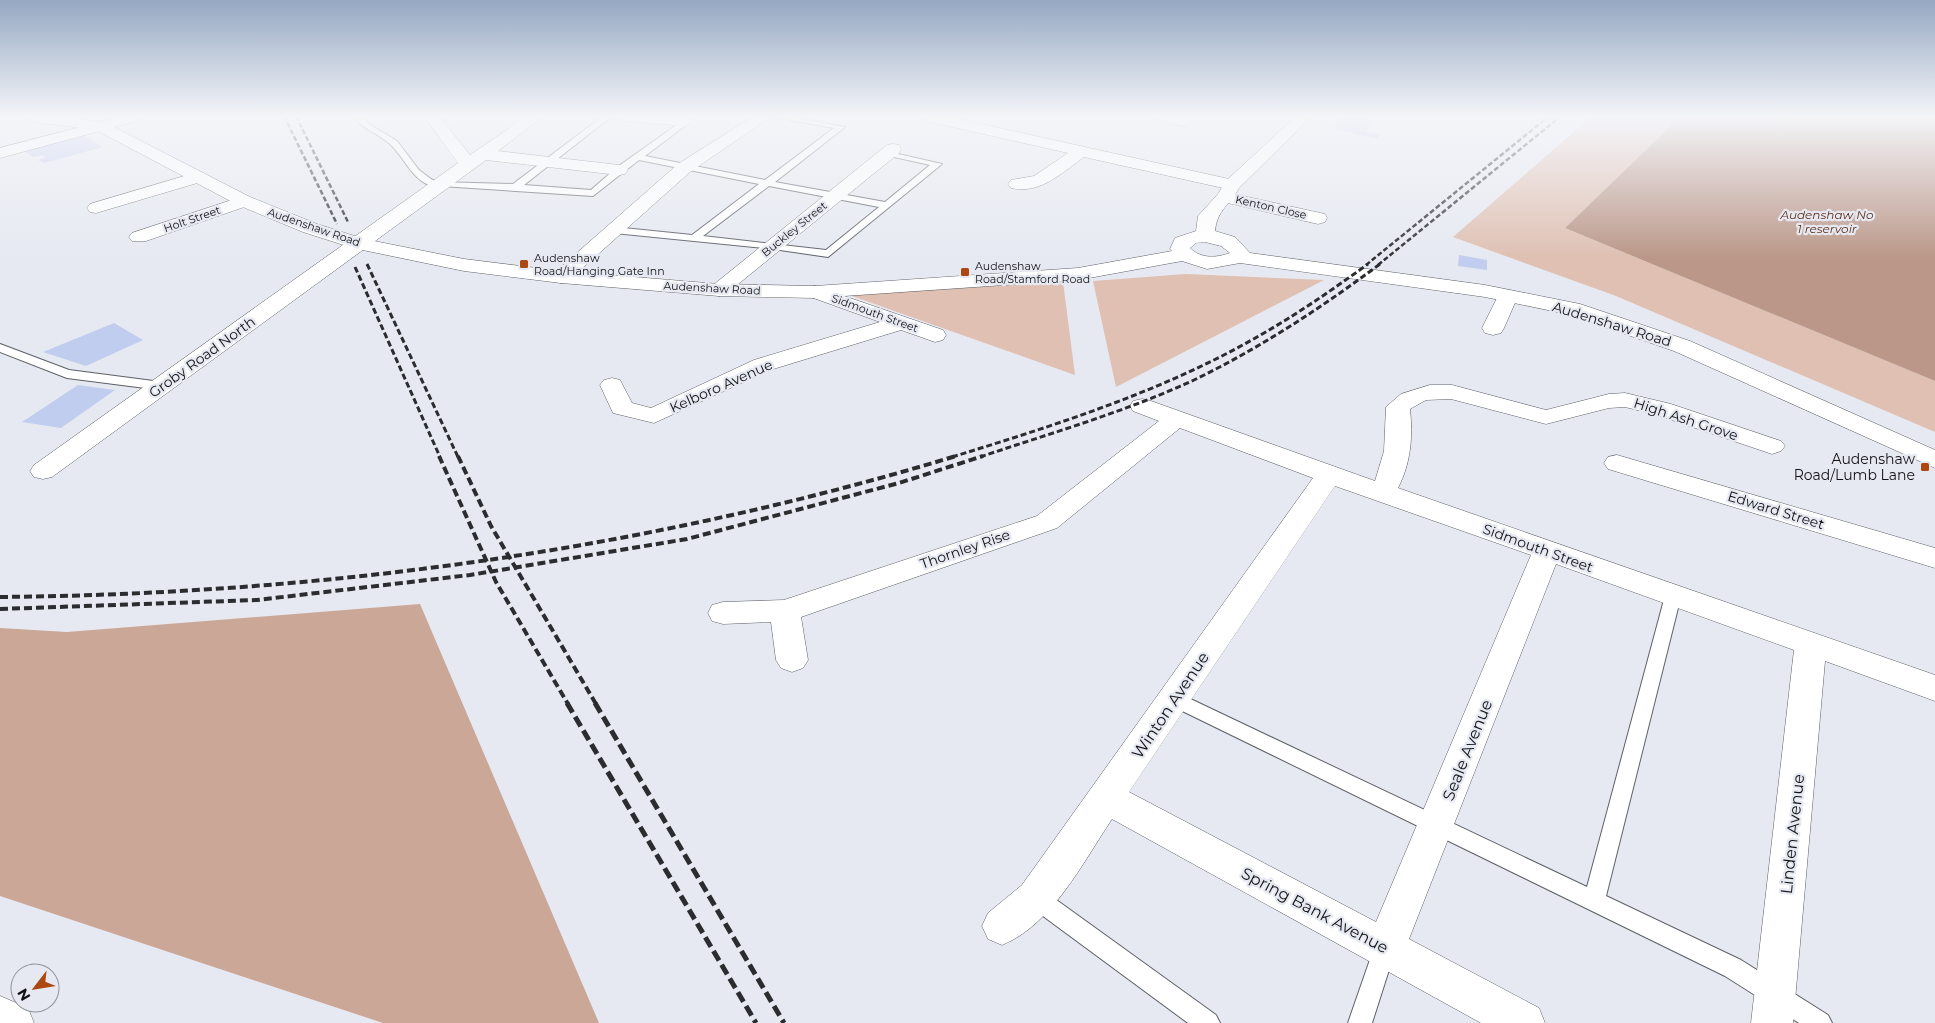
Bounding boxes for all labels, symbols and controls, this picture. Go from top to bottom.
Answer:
street label: Kenton Close [1234,192,1308,222]
street label: Buckley Street [759,198,830,260]
street label: Holt Street [162,203,223,235]
street label: Audenshaw Road [266,205,362,249]
water label: Audenshaw No 1 reservoir [1779,207,1874,236]
place label: Audenshaw Road/Hanging Gate Inn [534,251,665,278]
marker: Audenshaw Road/Hanging Gate Inn [518,258,530,270]
place label: Audenshaw Road/Stamford Road [975,259,1090,286]
marker: Audenshaw Road/Stamford Road [959,266,971,278]
street label: Audenshaw Road [663,278,761,298]
street label: Sidmouth Street [830,291,921,335]
street label: Audenshaw Road [1550,297,1674,351]
street label: Groby Road North [145,312,259,402]
street label: Kelboro Avenue [667,355,775,417]
street label: High Ash Grove [1632,394,1740,444]
place label: Audenshaw Road/Lumb Lane [1794,450,1916,484]
marker: Audenshaw Road/Lumb Lane [1919,461,1931,473]
street label: Edward Street [1726,487,1827,533]
street label: Sidmouth Street [1480,520,1596,576]
street label: Thornley Rise [918,525,1012,573]
street label: Winton Avenue [1128,648,1213,762]
street label: Seale Avenue [1439,697,1496,803]
street label: Linden Avenue [1777,773,1808,895]
street label: Spring Bank Avenue [1238,864,1392,957]
north arrow [10,963,60,1013]
text: N [13,985,34,1004]

